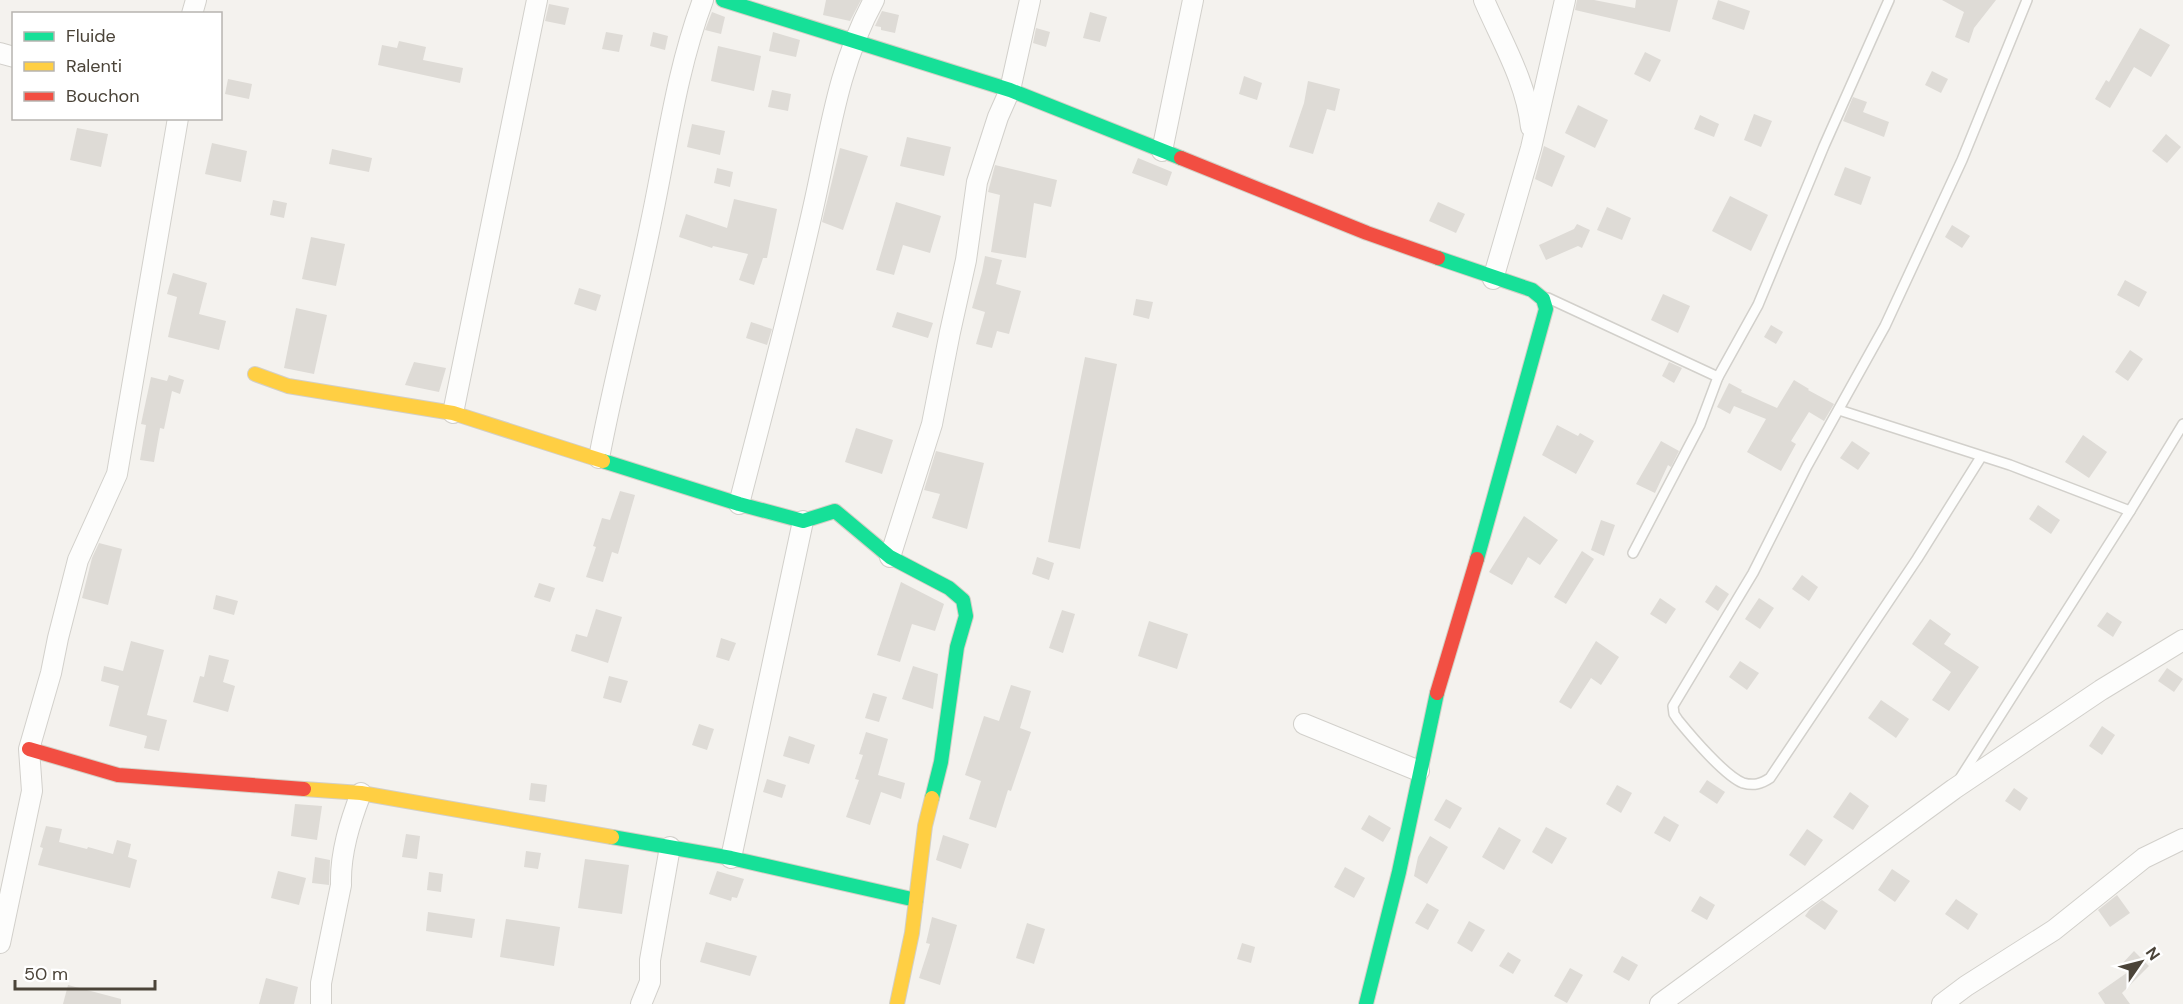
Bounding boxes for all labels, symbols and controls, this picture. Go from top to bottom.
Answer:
legend [12,12,222,120]
text: Fluide [66,24,116,48]
text: Ralenti [66,54,122,78]
text: Bouchon [66,84,140,108]
north arrow [2111,932,2171,992]
text: N [2141,943,2165,964]
scale bar [15,953,154,991]
text: 50 m [24,962,68,986]

